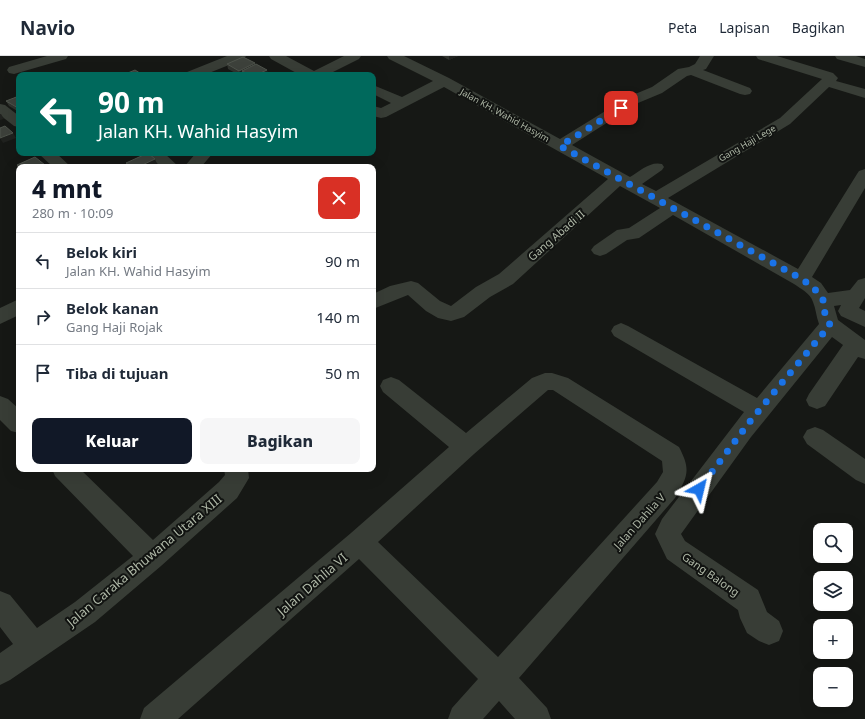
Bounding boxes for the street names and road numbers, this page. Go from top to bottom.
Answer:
street label: Jalan KH. Wahid Hasyim [457,85,552,145]
street label: Gang Haji Lege [716,121,778,165]
street label: Gang Abadi II [524,206,588,264]
street label: Jalan Caraka Bhuwana Utara XIII [61,490,225,632]
street label: Jalan Dahlia V [609,490,668,553]
street label: Jalan Dahlia VI [272,549,351,621]
street label: Gang Balong [679,549,743,599]

